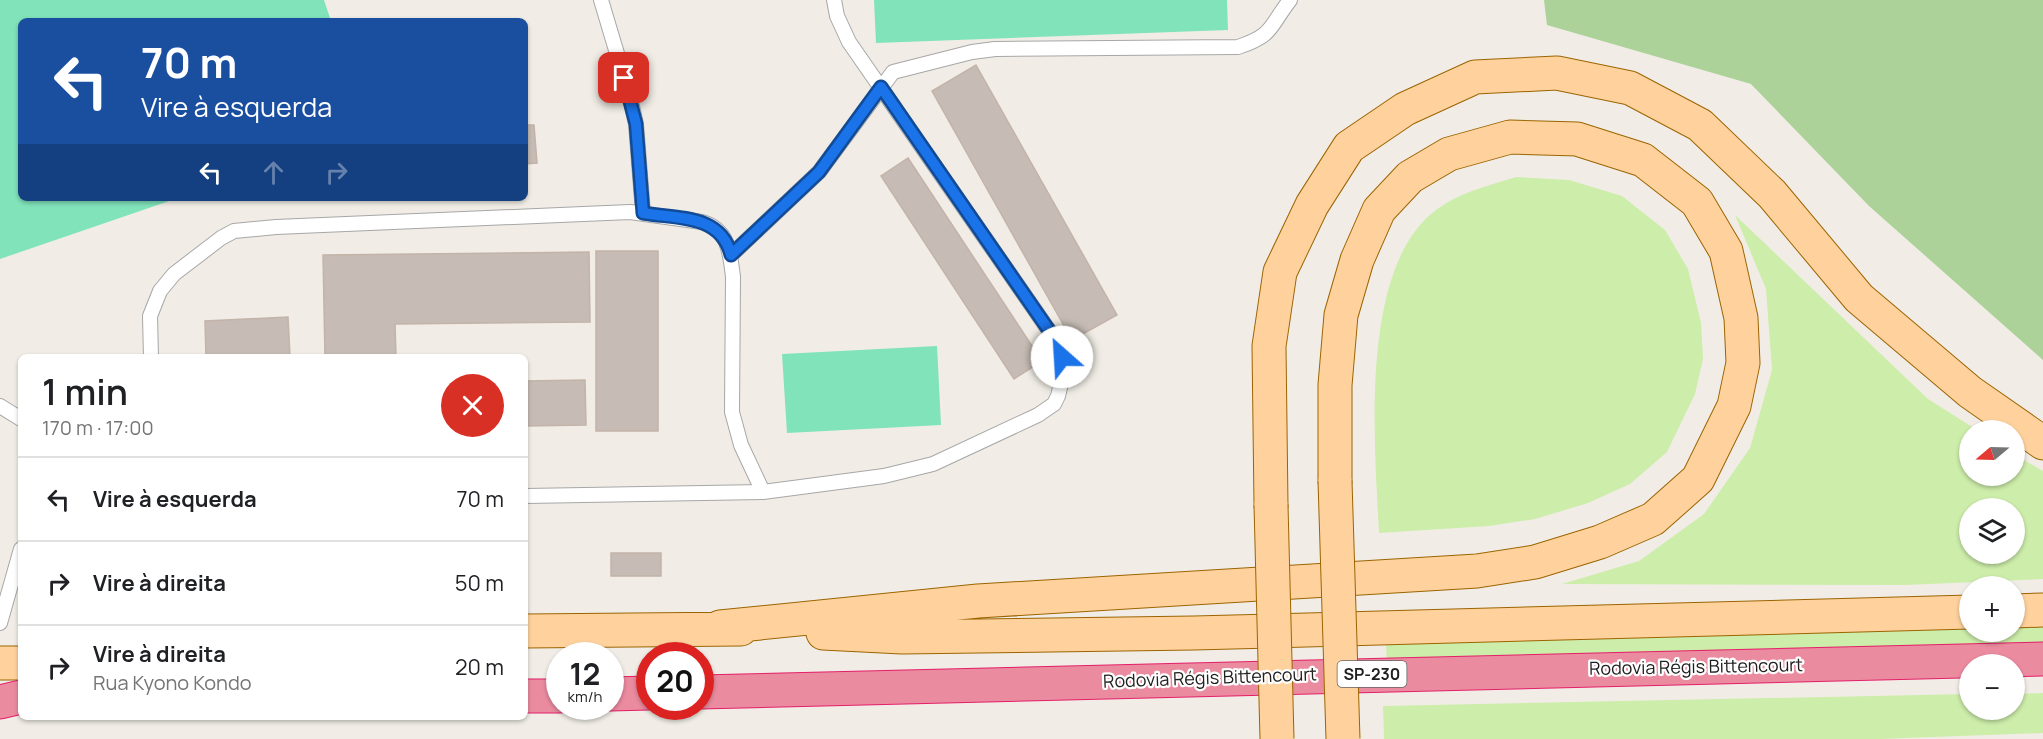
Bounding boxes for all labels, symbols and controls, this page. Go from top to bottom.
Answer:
text: 70 m [141,33,237,91]
icon: left [42,42,120,120]
pin [598,52,649,103]
icon: arrive [607,61,640,94]
text: Vire à esquerda [141,88,332,125]
icon: left [194,156,227,189]
icon: ahead [257,156,290,189]
icon: right [320,156,353,189]
position arrow [1030,325,1094,389]
text: 1 min [42,367,128,416]
button: close [441,374,504,437]
text: 170 m · 17:00 [42,414,154,441]
north arrow [1959,420,2025,486]
map controls [1959,420,2025,720]
icon: left [42,483,75,516]
text: Vire à esquerda [93,484,257,514]
text: 70 m [456,484,504,514]
button: layers [1959,498,2025,564]
icon: right [42,567,75,600]
text: Vire à direita [93,568,226,598]
text: 50 m [455,568,504,598]
button: + [1959,576,2025,642]
text: Vire à direita [93,639,226,669]
speed limit sign: 20 [636,642,714,720]
icon: right [42,651,75,684]
text: 20 m [455,652,504,682]
street label: Rodovia Régis Bittencourt [1589,652,1803,680]
text: 12 [569,653,601,694]
button: − [1959,654,2025,720]
street label: Rodovia Régis Bittencourt [1103,661,1317,693]
road number: SP-230 [1338,661,1406,687]
text: Rua Kyono Kondo [93,669,252,696]
text: km/h [568,686,602,707]

